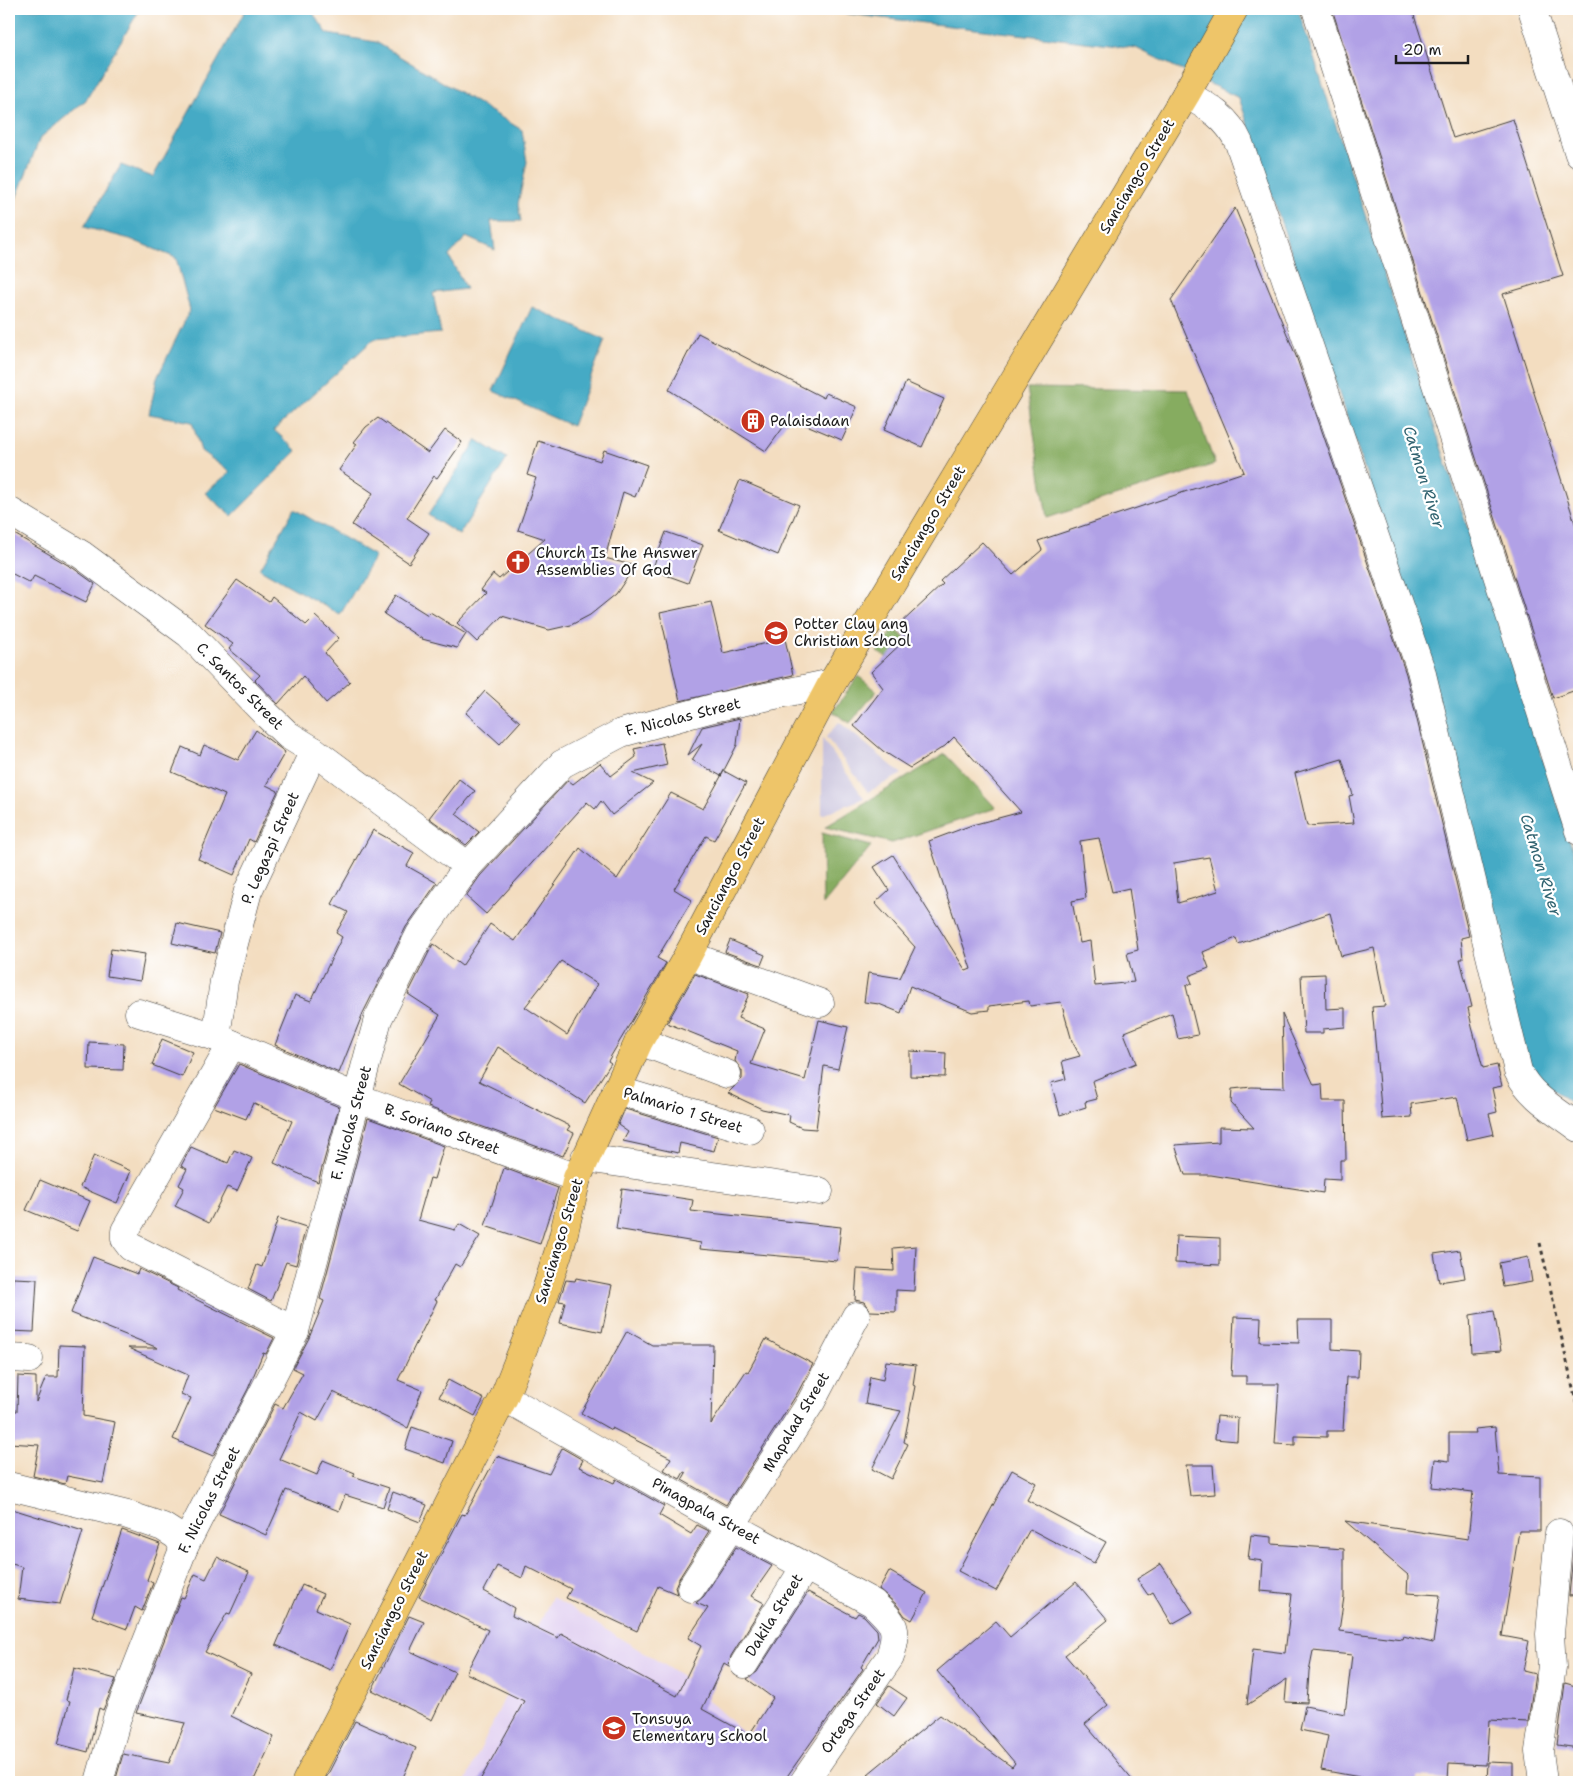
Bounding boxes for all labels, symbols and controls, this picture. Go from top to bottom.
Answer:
scale bar [1396,32,1468,64]
text: 20 m [1403,40,1442,60]
street label: Sanciangco Street [1095,115,1179,237]
building icon: Palaisdaan [740,408,766,434]
place label: Palaisdaan [770,411,849,431]
water label: Catmon River [1398,423,1450,531]
street label: Sanciangco Street [886,462,970,584]
place label: Church Is The Answer Assemblies Of God [536,543,698,580]
church icon: Church Is The Answer Assemblies Of God [505,549,531,575]
place label: Potter Clay ang Christian School [794,614,911,651]
school or university icon: Potter Clay ang Christian School [763,620,789,646]
street label: C. Santos Street [192,638,288,734]
street label: F. Nicolas Street [623,693,743,741]
street label: P. Legazpi Street [236,789,304,907]
water label: Catmon River [1515,811,1567,919]
street label: Sanciangco Street [690,814,770,938]
street label: F. Nicolas Street [326,1063,376,1183]
street label: Palmario 1 Street [621,1082,745,1138]
street label: B. Soriano Street [382,1099,502,1159]
street label: Sanciangco Street [530,1176,588,1306]
street label: Mapalad Street [758,1368,834,1476]
street label: F. Nicolas Street [173,1443,245,1557]
street label: Pinagpala Street [648,1473,764,1549]
street label: Sanciangco Street [355,1547,433,1673]
street label: Dakila Street [741,1570,807,1660]
street label: Ortega Street [816,1665,890,1757]
place label: Tonsuya Elementary School [632,1709,768,1746]
school or university icon: Tonsuya Elementary School [601,1715,627,1741]

